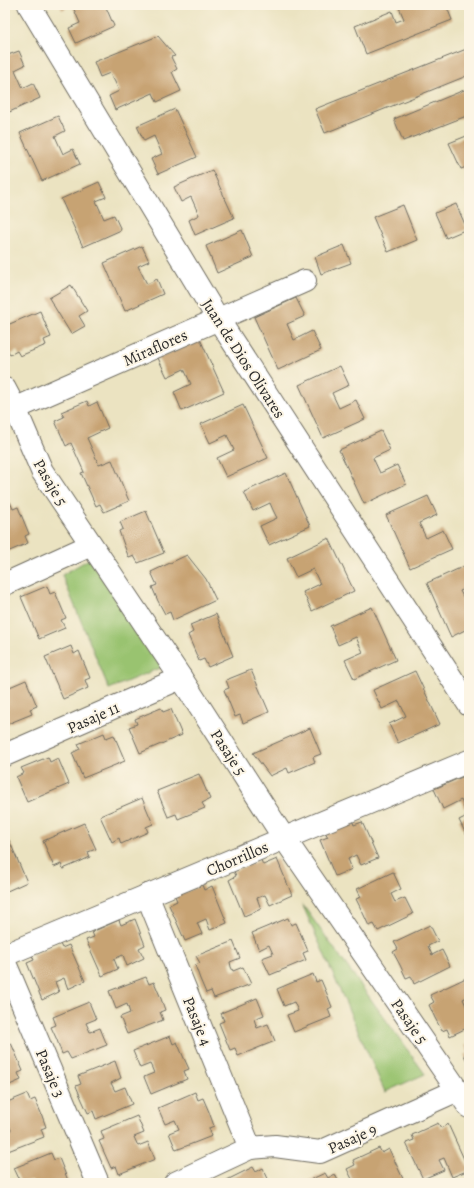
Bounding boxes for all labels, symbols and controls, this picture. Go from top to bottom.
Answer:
street label: Juan de Dios Olivares [196,295,290,423]
street label: Miraflores [120,324,191,372]
street label: Pasaje 5 [28,455,72,510]
street label: Pasaje 11 [64,696,124,739]
street label: Pasaje 5 [205,725,251,780]
street label: Chorrillos [203,836,272,882]
street label: Pasaje 4 [177,993,217,1049]
street label: Pasaje 5 [386,994,433,1049]
street label: Pasaje 3 [30,1046,70,1101]
street label: Pasaje 9 [324,1118,380,1159]

